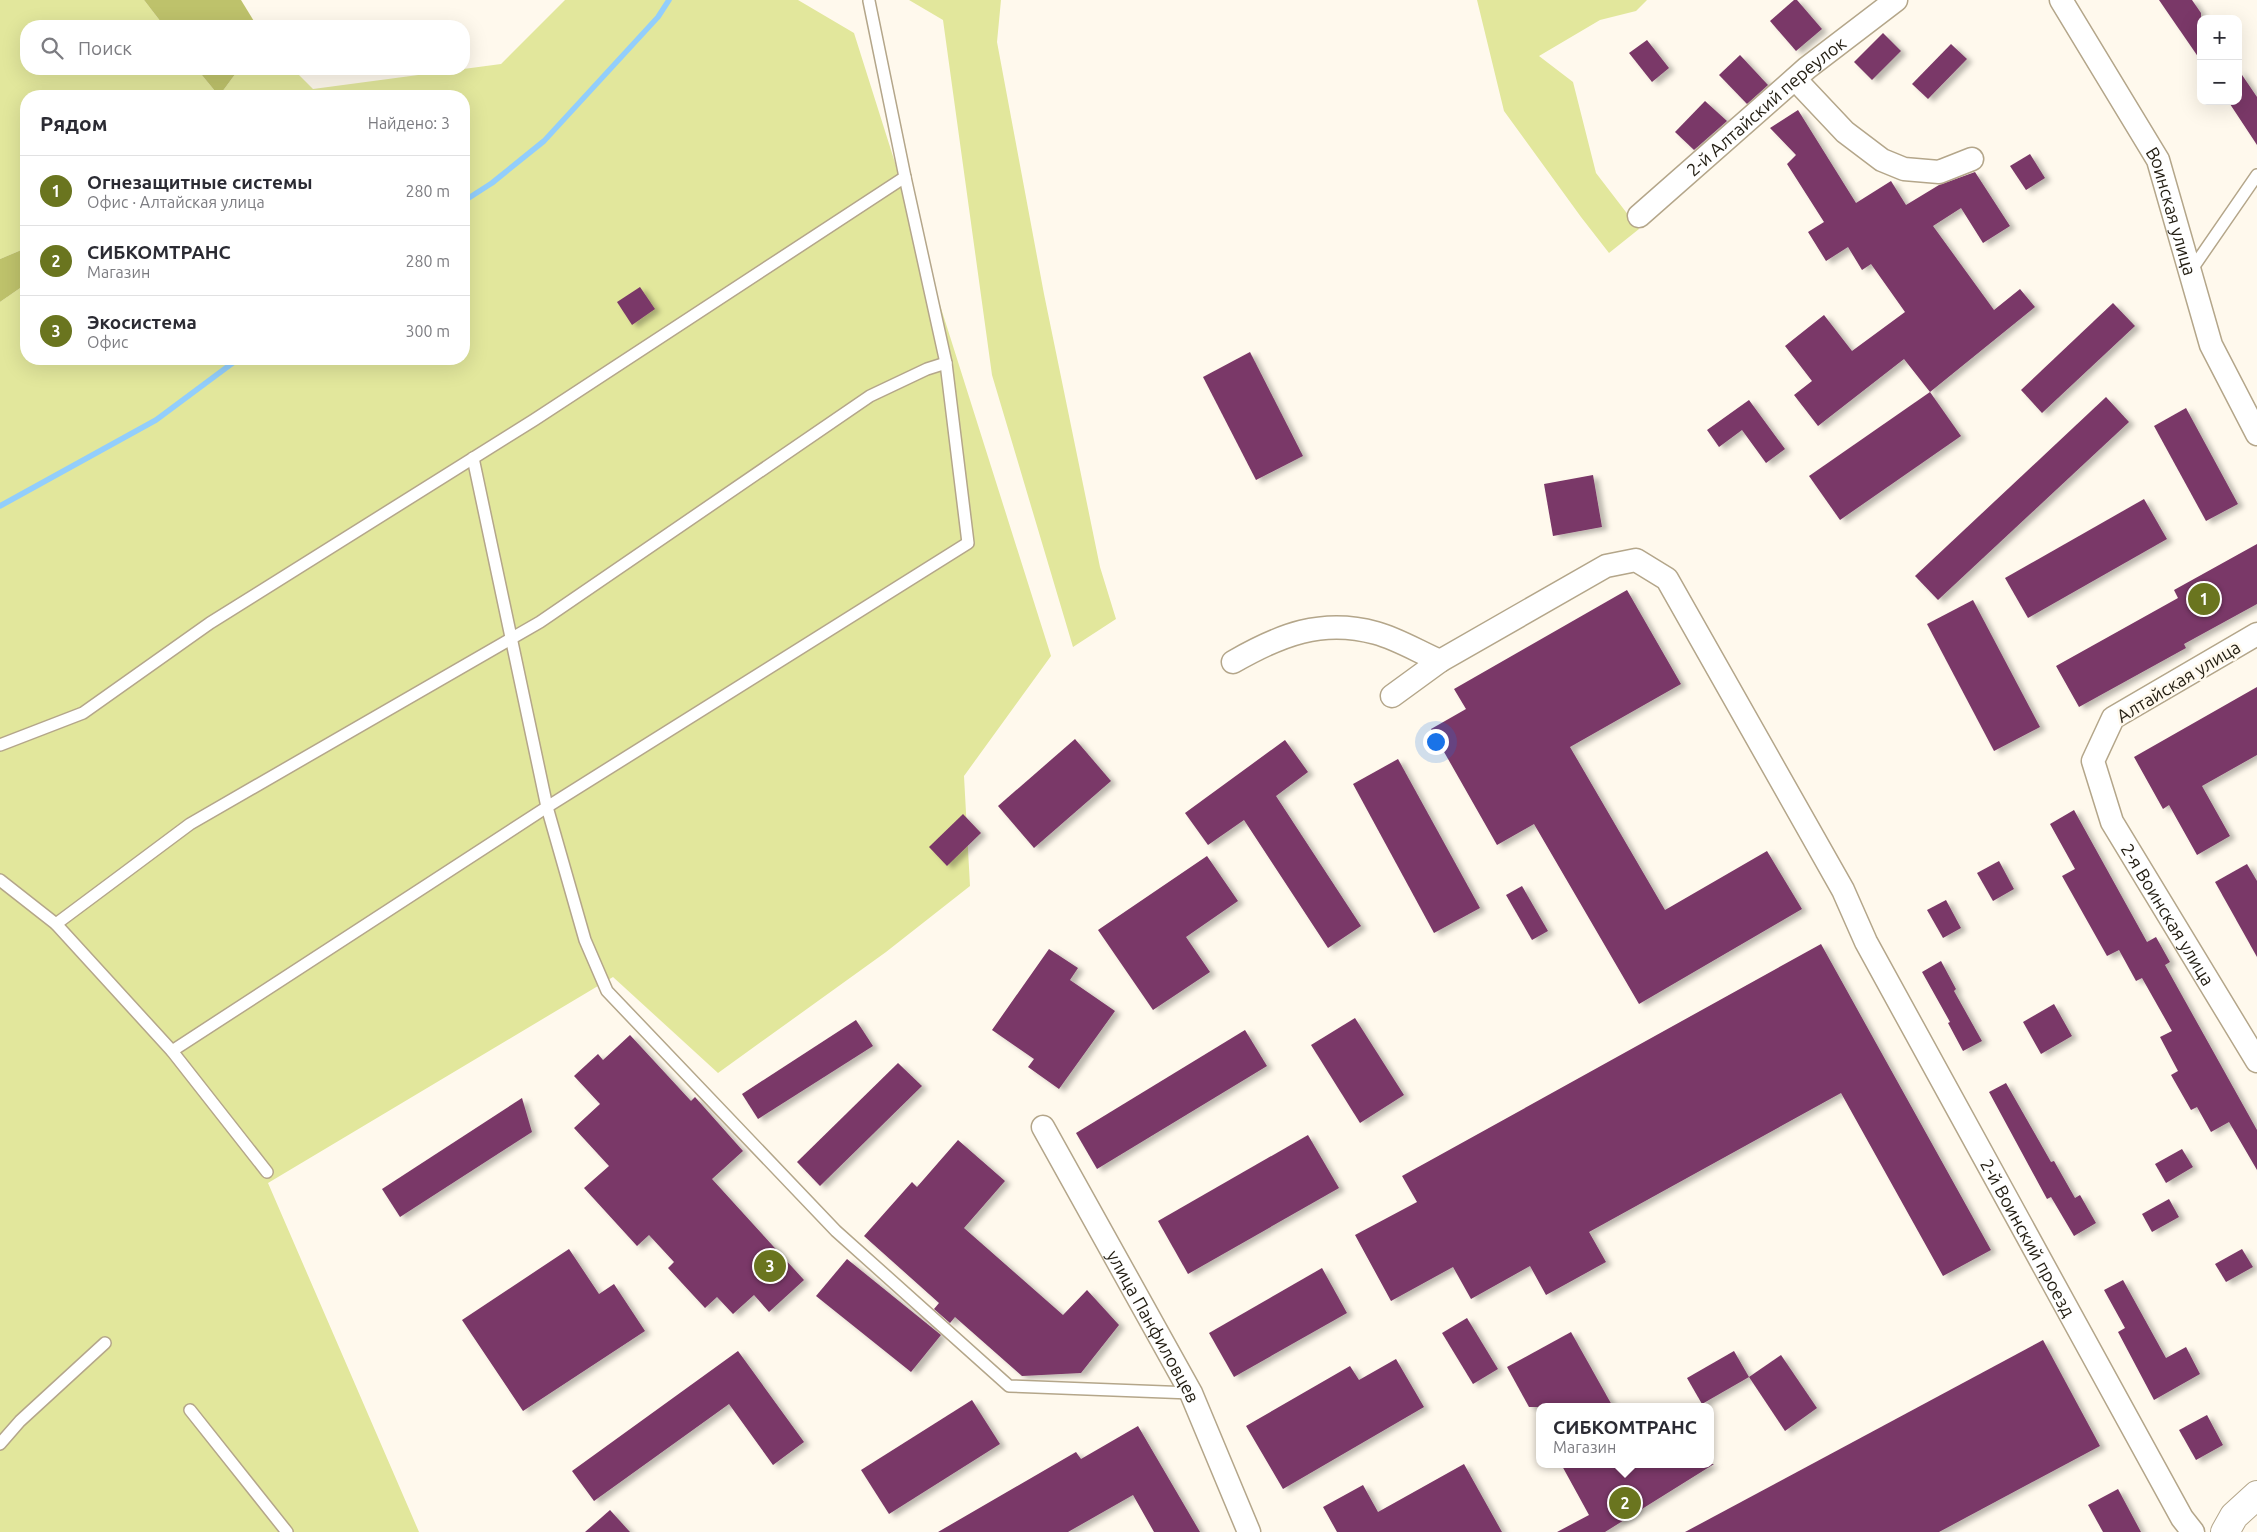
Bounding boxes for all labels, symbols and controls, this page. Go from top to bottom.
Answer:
map controls [2197,15,2242,105]
button: + [2197,15,2242,60]
search box [20,20,470,75]
street label: 2-й Алтайский переулок [1682,32,1849,180]
icon: search [38,34,66,62]
text: Поиск [78,37,132,59]
button: − [2197,60,2242,105]
text: Рядом [40,111,108,135]
text: Найдено: 3 [368,114,450,132]
street label: Воинская улица [2142,143,2201,278]
text: Огнезащитные системы [87,171,313,193]
text: 1 [51,182,61,200]
text: 280 m [405,182,450,200]
text: Офис · Алтайская улица [87,193,265,211]
text: СИБКОМТРАНС [87,241,231,263]
text: 2 [51,252,61,270]
text: 280 m [405,252,450,270]
text: Магазин [87,263,150,281]
text: Экосистема [87,311,197,333]
text: 3 [51,322,61,340]
text: 300 m [405,322,450,340]
text: Офис [87,333,128,351]
pin: 1 [2188,580,2220,618]
street label: Алтайская улица [2113,636,2243,726]
your location [1423,729,1449,755]
street label: 2-я Воинская улица [2117,840,2219,989]
street label: 2-й Воинский проезд [1977,1155,2080,1320]
pin: 3 [754,1247,786,1285]
street label: улица Панфиловцев [1103,1247,1204,1405]
popup [1536,1403,1714,1468]
text: СИБКОМТРАНС [1553,1416,1697,1438]
text: Магазин [1553,1438,1616,1456]
pin: 2 [1609,1484,1641,1522]

